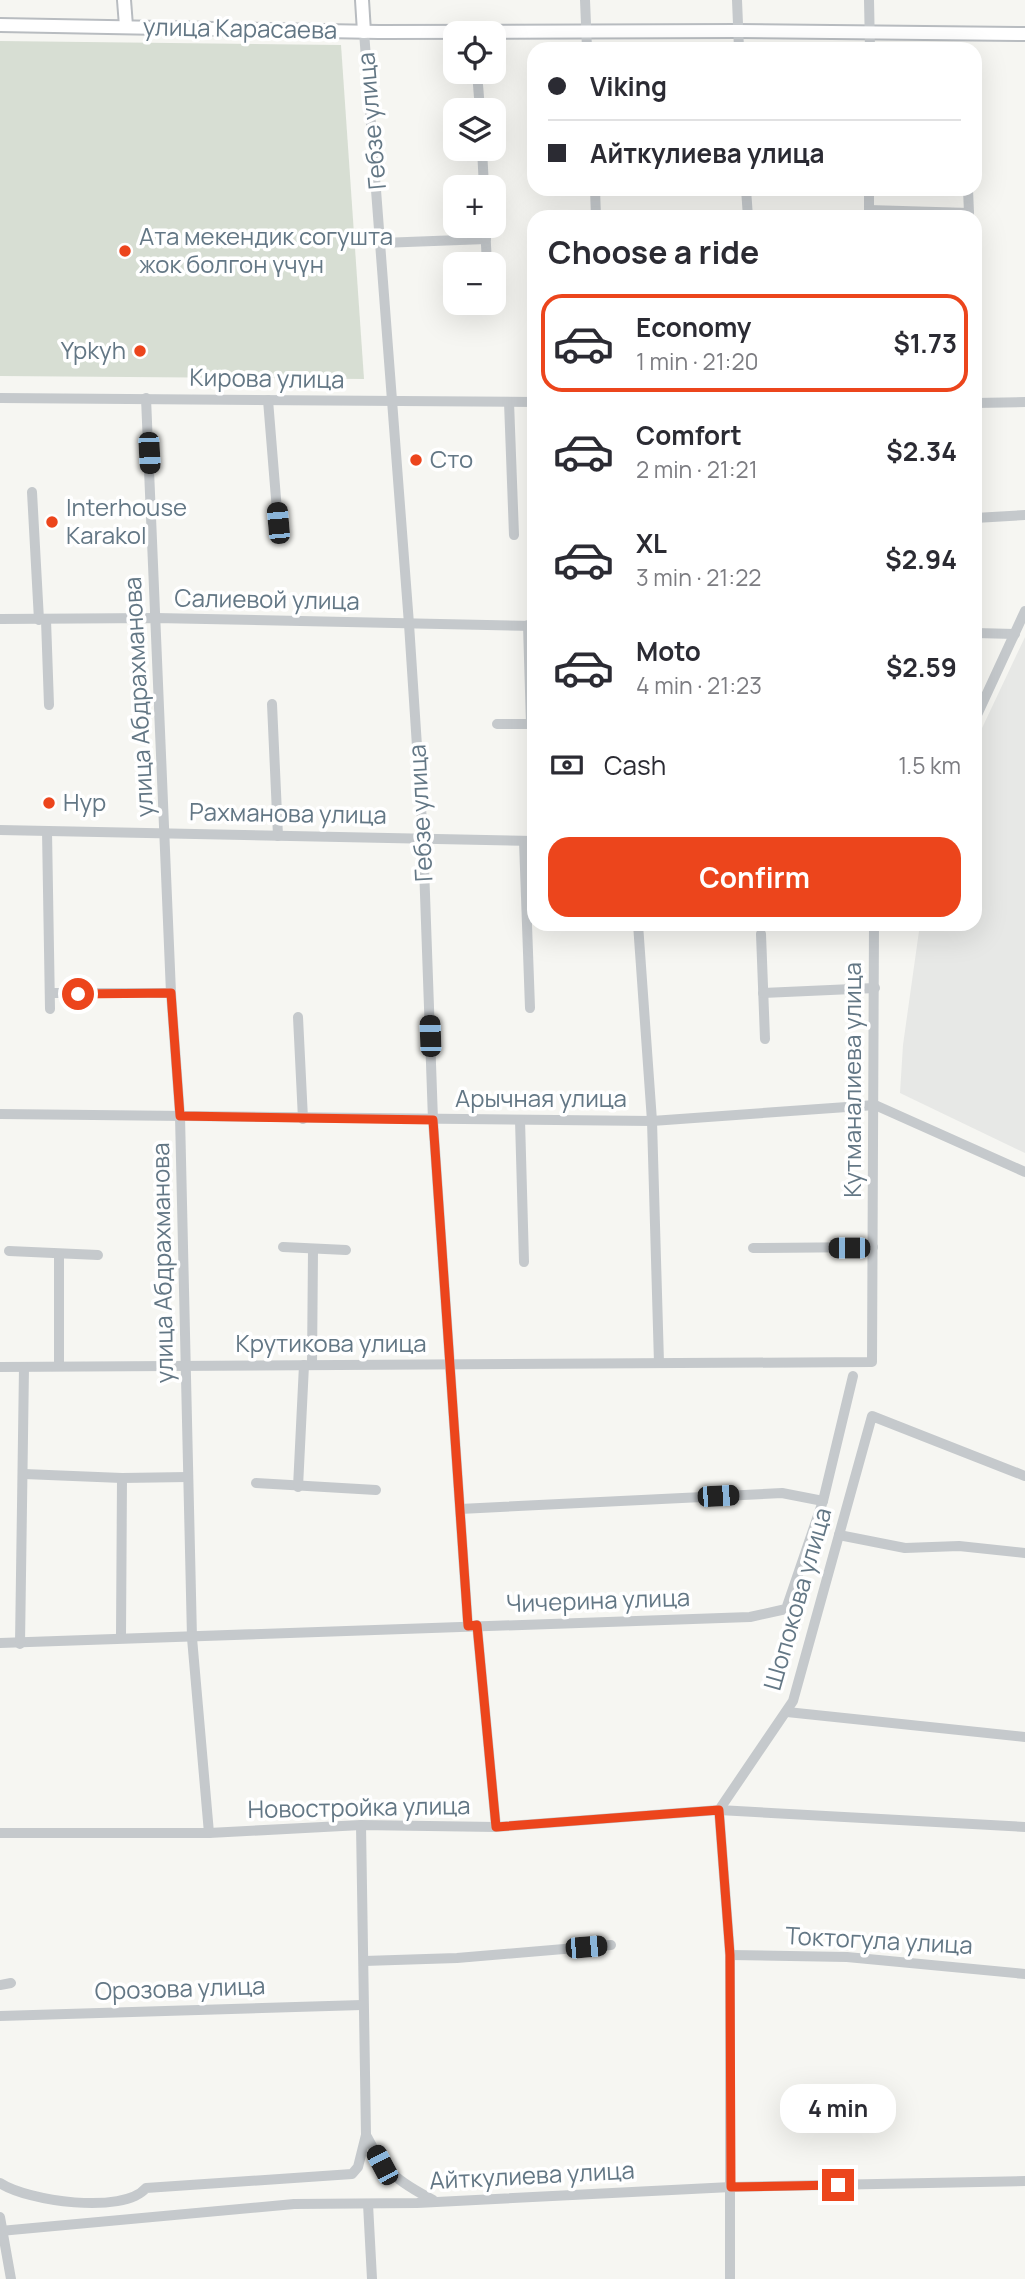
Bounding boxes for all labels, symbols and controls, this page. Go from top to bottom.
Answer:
street label: улица Карасаева [143,9,338,46]
map controls [443,21,506,315]
button: locate [443,21,506,84]
street label: Гебзе улица [348,51,393,191]
text: Viking [590,68,667,104]
button: layers [443,98,506,161]
text: Айткулиева улица [590,135,824,171]
button: + [443,175,506,238]
place label: Ата мекендик согушта жок болгон үчүн [139,219,393,280]
text: Choose a ride [548,230,759,274]
marker: Ата мекендик согушта жок болгон үчүн [117,243,133,259]
button: − [443,252,506,315]
text: Economy [636,309,751,345]
icon: car [552,312,615,375]
text: $1.73 [893,325,957,361]
place label: Ypkyh [61,333,126,366]
marker: Ypkyh [132,343,148,359]
text: 1 min · 21:20 [636,345,759,377]
street label: Кирова улица [189,360,345,395]
text: Comfort [636,417,742,453]
icon: car [552,420,615,483]
car [138,431,161,475]
text: $2.34 [886,433,957,469]
place label: Сто [430,442,473,475]
marker: Сто [408,452,424,468]
text: 2 min · 21:21 [636,453,758,485]
place label: Interhouse Karakol [66,490,187,551]
car [266,501,291,545]
marker: Interhouse Karakol [44,514,60,530]
text: XL [636,525,667,561]
icon: car [552,528,615,591]
text: $2.94 [885,541,957,577]
text: 3 min · 21:22 [636,561,761,593]
street label: улица Абдрахманова [115,576,160,818]
street label: Салиевой улица [174,580,360,617]
text: Moto [636,633,701,669]
icon: car [552,636,615,699]
text: $2.59 [886,649,957,685]
text: 4 min · 21:23 [636,669,762,701]
street label: Гебзе улица [399,744,440,883]
icon: cash [548,746,586,784]
text: Cash [604,747,666,783]
text: 1.5 km [898,749,961,781]
place label: Нур [63,785,106,818]
street label: Рахманова улица [189,794,387,831]
marker: Нур [41,795,57,811]
button: Confirm [548,837,961,917]
street label: Кутманалиева улица [835,962,868,1198]
route start [62,978,94,1010]
car [419,1015,442,1057]
street label: Арычная улица [455,1081,627,1114]
street label: улица Абдрахманова [143,1142,180,1384]
car [829,1238,871,1259]
street label: Крутикова улица [235,1326,427,1359]
car [697,1484,740,1508]
street label: Шопокова улица [755,1503,838,1694]
street label: Чичерина улица [505,1580,691,1619]
street label: Новостройка улица [247,1788,471,1825]
street label: Токтогула улица [785,1918,974,1961]
car [565,1935,608,1959]
street label: Орозова улица [94,1968,266,2007]
callout: 4 min [780,2084,896,2132]
text: 4 min [808,2092,868,2124]
car [363,2142,402,2188]
street label: Айткулиева улица [429,2153,635,2196]
route end [822,2169,854,2201]

